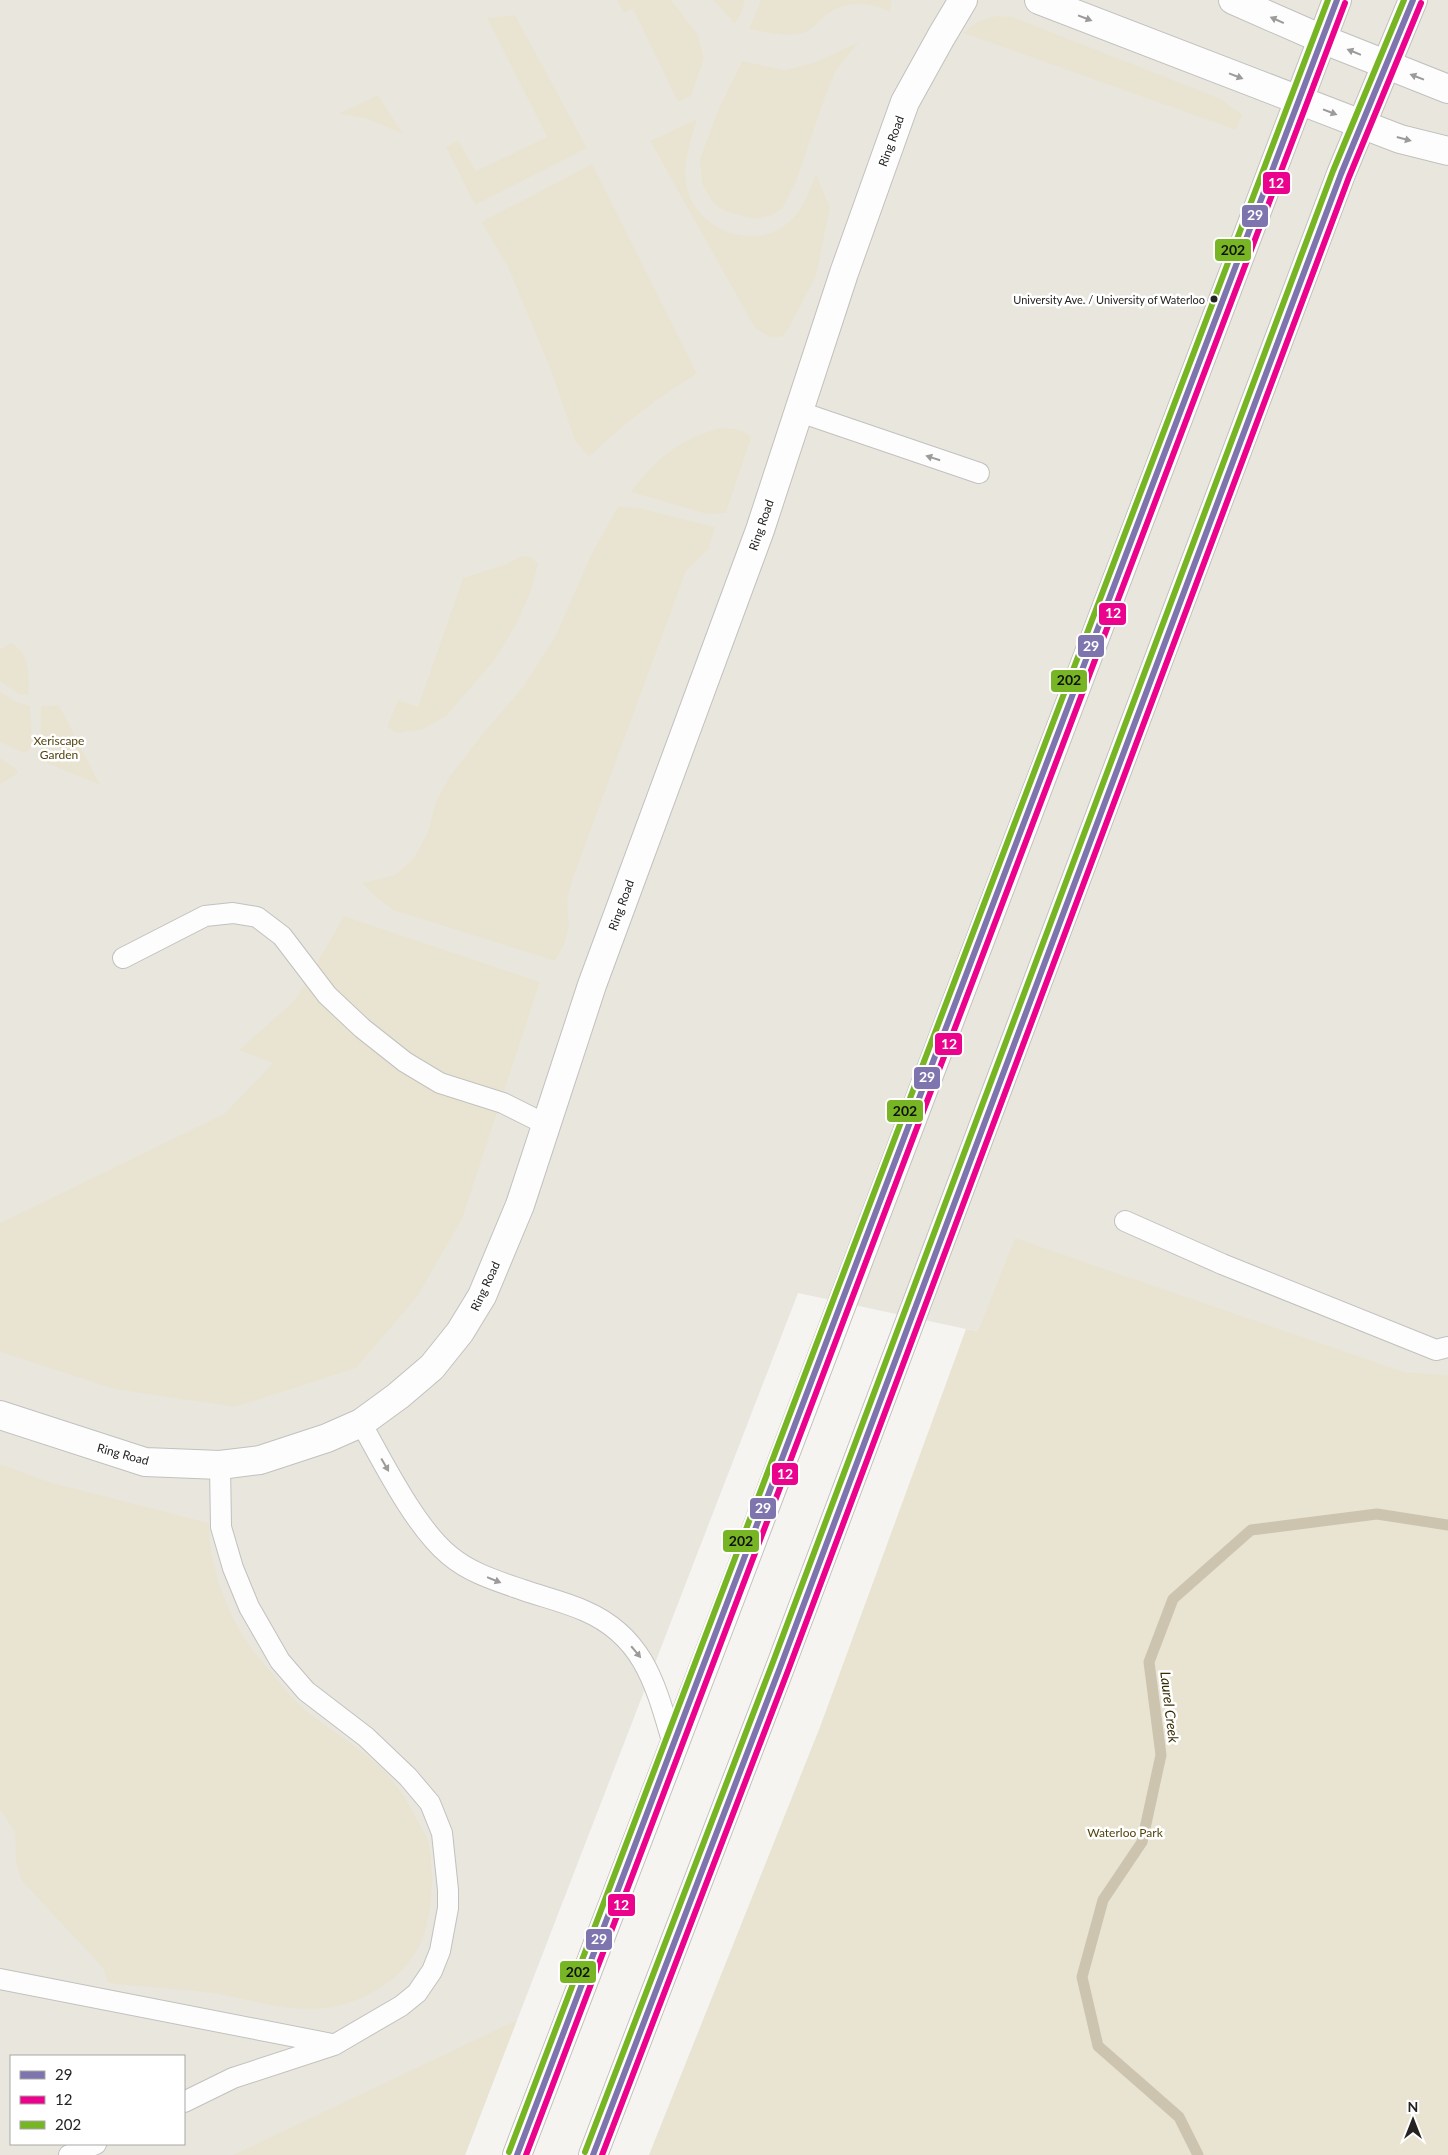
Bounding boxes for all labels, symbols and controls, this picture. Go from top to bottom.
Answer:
one-way arrow [1077,14,1092,22]
one-way arrow [1270,15,1284,23]
one-way arrow [1347,48,1361,56]
one-way arrow [1229,72,1244,80]
one-way arrow [1409,73,1424,81]
one-way arrow [1323,108,1338,116]
street label: Ring Road [875,114,907,168]
one-way arrow [1397,135,1412,143]
line badge: 12 [1262,171,1291,195]
text: 12 [1268,174,1284,191]
line badge: 29 [1241,204,1269,228]
text: 29 [1247,206,1263,223]
line badge: 202 [1214,238,1252,262]
text: 202 [1221,241,1245,258]
place label: University Ave. / University of Waterloo [1013,293,1205,306]
marker: University Ave. / University of Waterloo [1209,294,1219,304]
one-way arrow [925,454,940,462]
street label: Ring Road [745,498,777,552]
line badge: 12 [1098,602,1127,626]
text: 12 [1105,604,1121,621]
line badge: 29 [1077,634,1105,658]
text: 29 [1083,637,1099,654]
line badge: 202 [1050,669,1088,693]
text: 202 [1057,671,1081,688]
park label: Xeriscape Garden [34,733,84,762]
street label: Ring Road [605,878,637,932]
line badge: 12 [934,1032,963,1056]
text: 12 [941,1035,957,1052]
line badge: 29 [913,1066,941,1090]
text: 29 [919,1068,935,1085]
line badge: 202 [886,1099,924,1123]
text: 202 [893,1102,917,1119]
street label: Ring Road [467,1259,503,1313]
street label: Ring Road [95,1440,151,1468]
one-way arrow [381,1458,390,1471]
line badge: 12 [771,1462,799,1486]
text: 12 [777,1465,793,1482]
line badge: 29 [749,1497,777,1520]
text: 29 [755,1499,771,1516]
line badge: 202 [722,1529,760,1553]
text: 202 [729,1532,753,1549]
one-way arrow [487,1576,502,1584]
one-way arrow [630,1646,641,1658]
water label: Laurel Creek [1157,1670,1183,1744]
park label: Waterloo Park [1087,1825,1164,1840]
line badge: 12 [607,1893,636,1917]
text: 12 [613,1896,629,1913]
line badge: 29 [585,1928,613,1951]
text: 29 [591,1930,607,1947]
line badge: 202 [559,1960,597,1984]
text: 202 [566,1963,590,1980]
legend [10,2055,185,2145]
text: 29 [55,2065,72,2083]
text: 12 [55,2090,72,2108]
north arrow [1388,2095,1438,2145]
text: N [1408,2098,1418,2115]
text: 202 [55,2115,81,2133]

